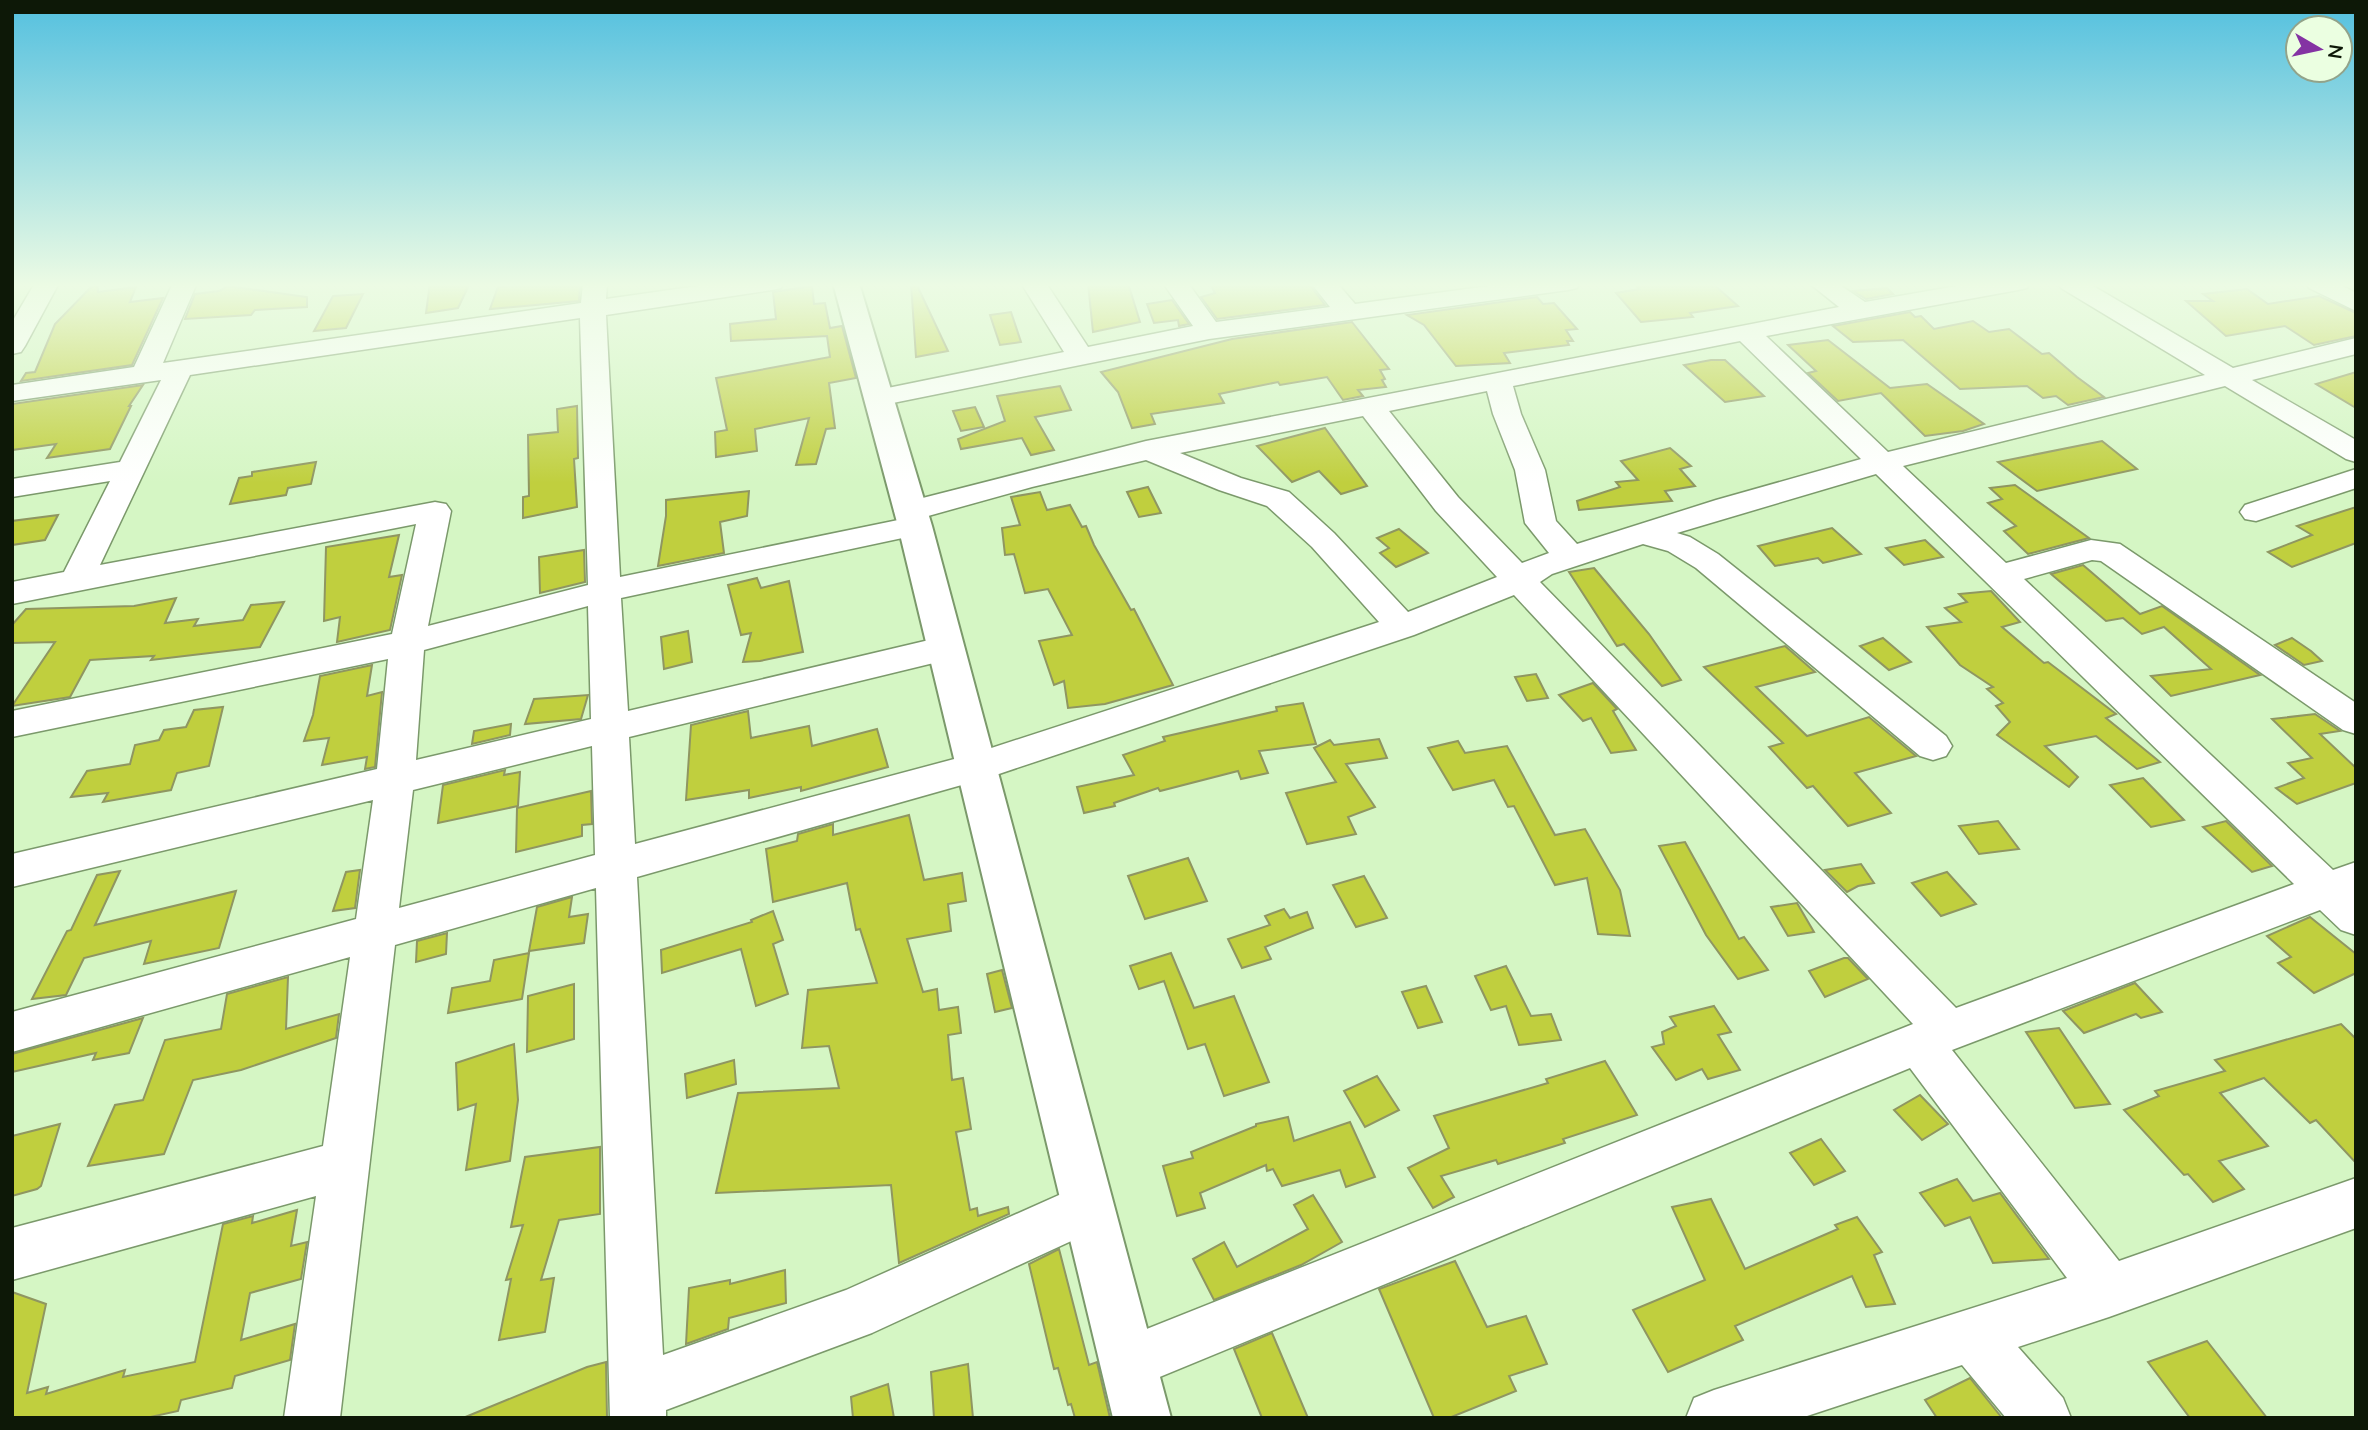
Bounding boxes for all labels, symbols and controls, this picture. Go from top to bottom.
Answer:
north arrow [2284,14,2354,84]
text: N [2323,43,2349,61]

